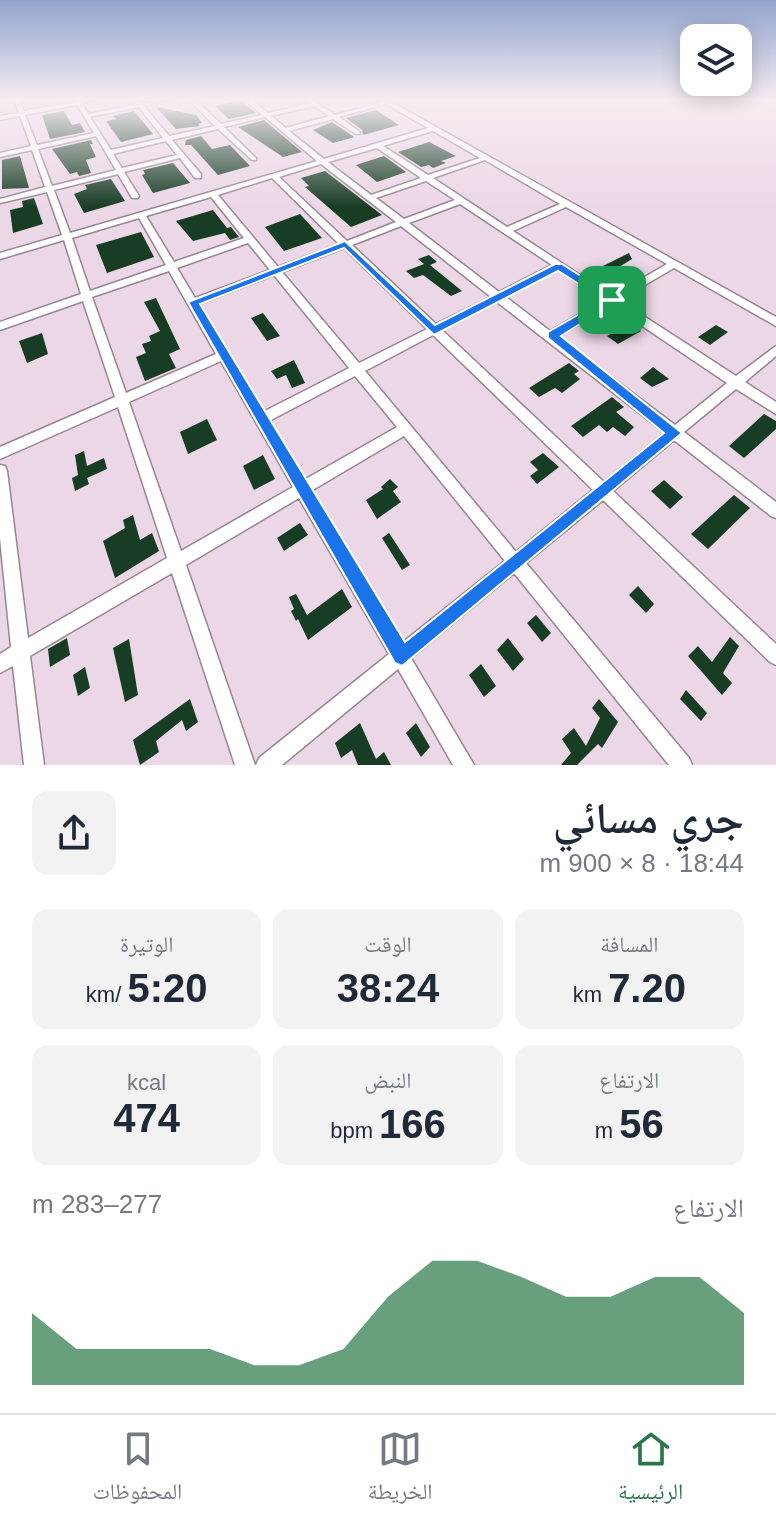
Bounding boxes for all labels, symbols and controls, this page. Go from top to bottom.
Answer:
map controls [680,24,752,96]
button: layers [680,24,752,96]
pin [578,266,646,334]
icon: arrive [590,278,634,322]
button: share [32,791,116,875]
text: جري مسائي [553,793,744,842]
text: 18:44 · 8 × 900 m [539,848,744,878]
text: الوتيرة [120,932,173,957]
text: الوقت [364,932,412,957]
text: المسافة [600,932,659,957]
text: 5:20 [127,966,207,1010]
text: 38:24 [337,966,439,1010]
text: 7.20 [608,966,686,1010]
text: /km [86,982,127,1007]
text: km [573,982,608,1007]
text: النبض [365,1068,411,1093]
text: الارتفاع [599,1068,659,1093]
text: kcal [127,1070,166,1095]
text: 474 [113,1096,180,1140]
text: 166 [379,1102,446,1146]
text: 56 [619,1102,664,1146]
text: bpm [330,1118,379,1143]
text: m [595,1118,619,1143]
text: 277–283 m [32,1189,162,1219]
text: الارتفاع [673,1193,744,1223]
tab: المحفوظات [93,1427,182,1513]
tab: الخريطة [368,1427,433,1513]
tab: الرئيسية [618,1427,683,1513]

